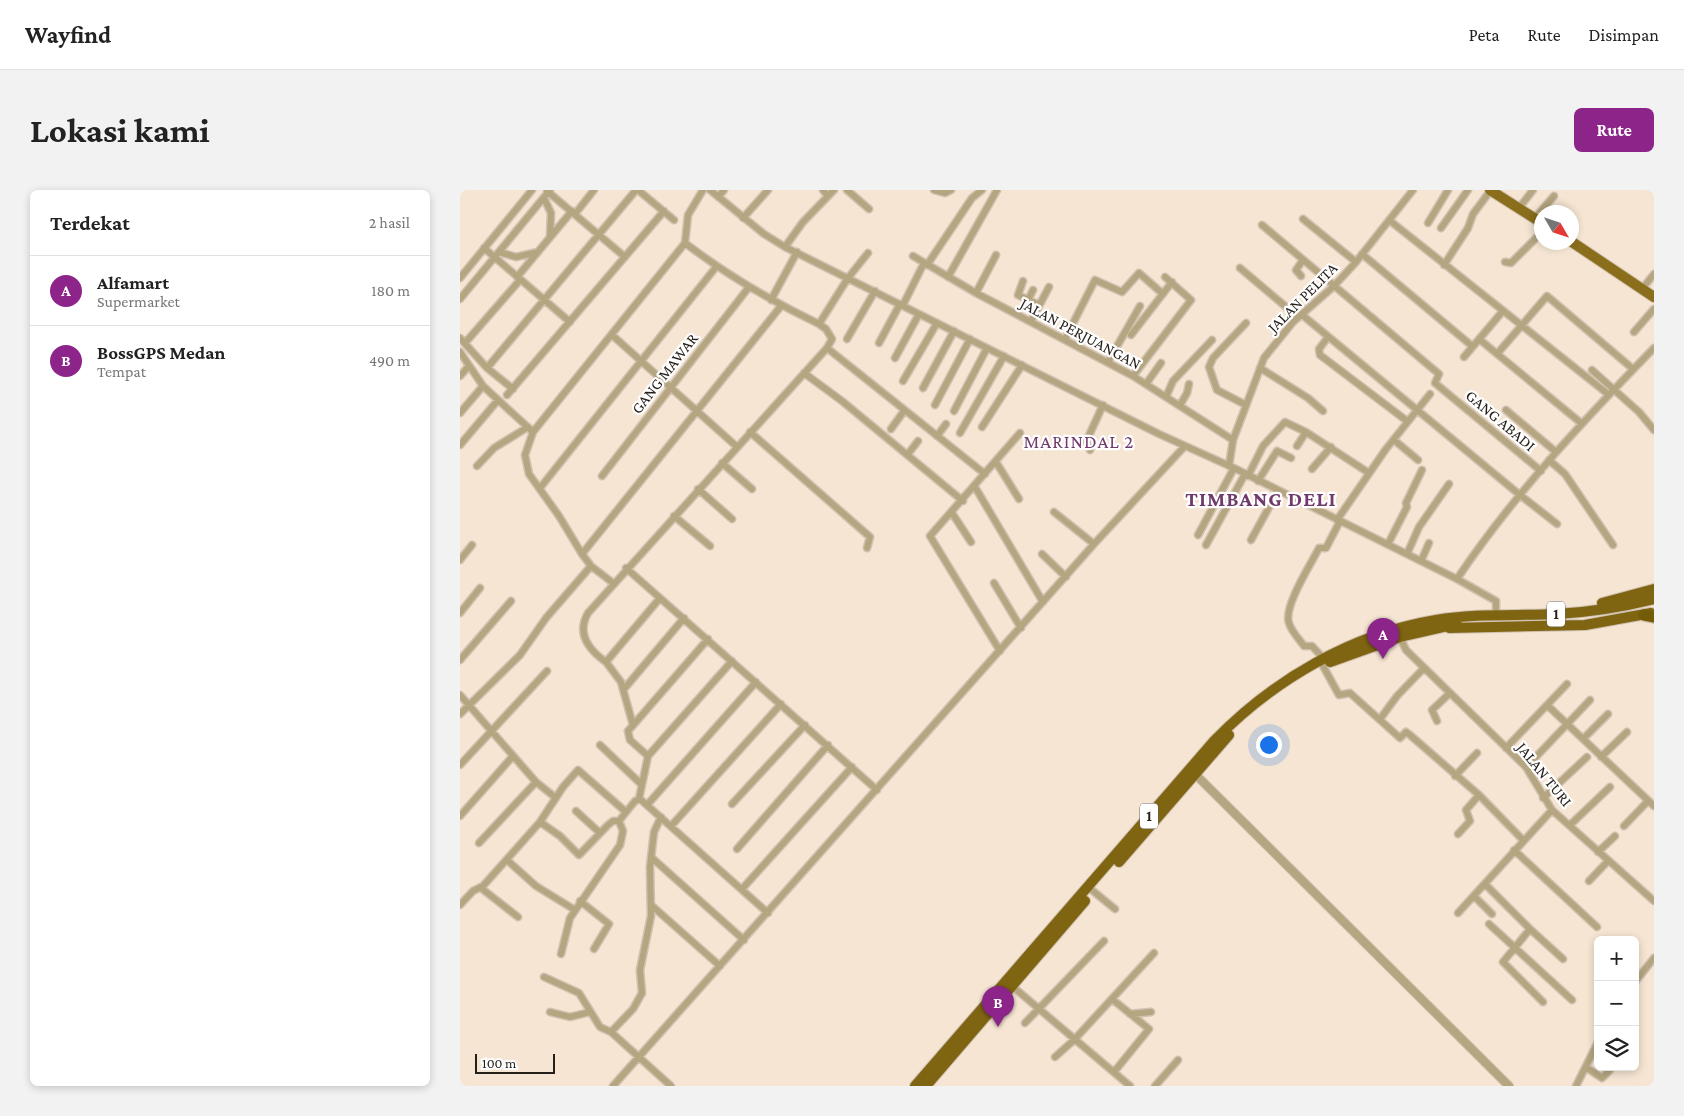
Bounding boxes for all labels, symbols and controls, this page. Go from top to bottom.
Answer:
text: Wayfind [25,21,111,48]
text: Peta [1469,25,1500,45]
text: Rute [1528,25,1561,45]
text: Disimpan [1589,25,1659,45]
button: Rute [1574,108,1654,152]
text: Lokasi kami [30,111,210,150]
north arrow [1534,205,1579,250]
text: Terdekat [50,211,130,235]
text: 2 hasil [369,214,410,231]
street label: JALAN PELITA [1263,258,1342,338]
text: Alfamart [97,272,169,293]
text: A [61,282,71,299]
text: 180 m [371,282,410,299]
text: Supermarket [97,293,180,310]
street label: JALAN PERJUANGAN [1015,294,1144,373]
street label: GANG MAWAR [628,330,701,417]
text: BossGPS Medan [97,342,225,363]
text: B [61,352,71,369]
text: 490 m [369,352,410,369]
text: Tempat [97,363,146,380]
street label: GANG ABADI [1463,386,1539,454]
district label: MARINDAL 2 [1024,431,1134,452]
district label: TIMBANG DELI [1185,487,1337,511]
road number: 1 [1547,602,1565,626]
pin: A [1367,618,1399,659]
your location [1256,732,1282,758]
street label: JALAN TURI [1512,737,1576,810]
road number: 1 [1140,804,1158,828]
map controls [1594,936,1639,1071]
button: + [1594,936,1639,981]
button: − [1594,981,1639,1026]
pin: B [982,986,1014,1027]
button: layers [1594,1026,1639,1071]
scale bar [475,1051,555,1074]
text: 100 m [482,1055,516,1071]

